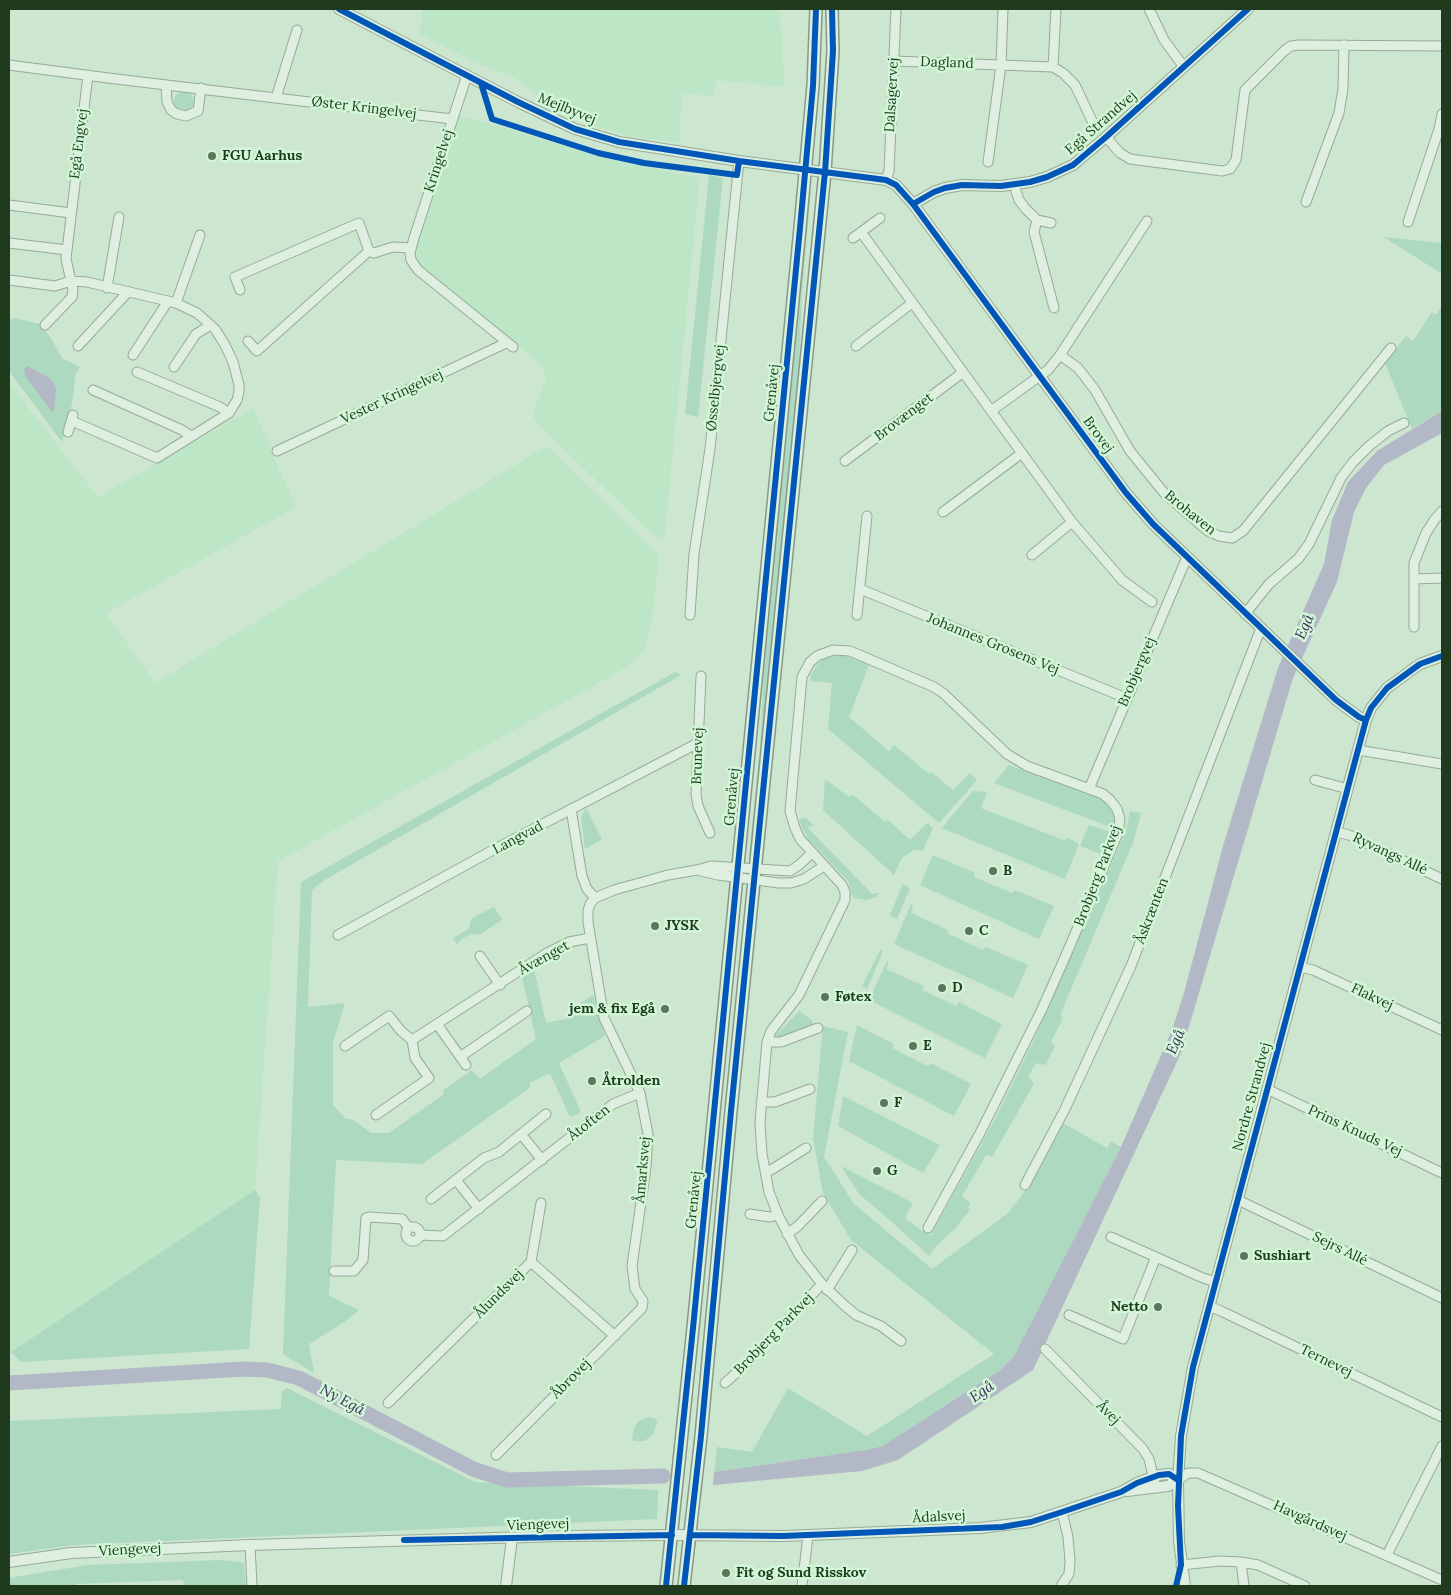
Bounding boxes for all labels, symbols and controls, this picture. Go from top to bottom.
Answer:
street label: Dagland [920,54,974,72]
street label: Dalsagervej [882,57,902,133]
street label: Egå Strandvej [1062,88,1140,158]
street label: Mejlbyvej [535,90,599,128]
street label: Øster Kringelvej [311,93,417,123]
street label: Egå Engvej [66,108,92,180]
street label: Kringelvej [421,127,457,195]
place label: FGU Aarhus [222,148,302,164]
marker: FGU Aarhus [206,150,218,162]
street label: Øsselbjergvej [703,344,729,432]
street label: Grenåvej [761,363,783,423]
street label: Vester Kringelvej [338,366,446,428]
street label: Brovænget [871,389,937,445]
street label: Brovej [1079,414,1117,456]
street label: Brohaven [1161,487,1219,539]
street label: Johannes Grosens Vej [924,610,1062,678]
water label: Egå [1292,612,1318,642]
street label: Brobjergvej [1115,635,1159,709]
street label: Brunevej [689,727,707,785]
street label: Grenåvej [721,767,743,827]
street label: Langvad [490,818,546,858]
street label: Brobjerg Parkvej [1071,823,1125,929]
street label: Ryvangs Allé [1350,829,1430,879]
place label: B [1003,863,1012,879]
marker: B [987,865,999,877]
street label: Åskrænten [1132,876,1172,946]
place label: JYSK [665,918,699,934]
marker: JYSK [649,920,661,932]
place label: C [979,923,989,939]
marker: C [963,925,975,937]
street label: Åvænget [516,937,572,979]
place label: D [952,980,963,996]
street label: Flakvej [1348,980,1396,1014]
marker: D [936,982,948,994]
place label: Føtex [835,989,871,1005]
marker: Føtex [819,991,831,1003]
place label: jem & fix Egå [569,1001,655,1017]
marker: jem & fix Egå [659,1003,671,1015]
water label: Egå [1163,1027,1189,1057]
place label: E [923,1038,932,1054]
marker: E [907,1040,919,1052]
street label: Nordre Strandvej [1229,1041,1275,1153]
place label: Åtrolden [602,1073,660,1089]
marker: Åtrolden [586,1075,598,1087]
place label: F [894,1095,902,1111]
marker: F [878,1097,890,1109]
street label: Åtoften [565,1101,613,1145]
street label: Prins Knuds Vej [1305,1102,1405,1160]
street label: Åmarksvej [632,1136,654,1204]
place label: G [887,1163,898,1179]
marker: G [871,1165,883,1177]
street label: Grenåvej [683,1170,705,1230]
street label: Sejrs Allé [1310,1228,1370,1270]
place label: Sushiart [1254,1248,1311,1264]
marker: Sushiart [1238,1250,1250,1262]
street label: Ålundsvej [471,1266,527,1322]
street label: Brobjerg Parkvej [731,1290,817,1378]
place label: Netto [1111,1299,1148,1315]
marker: Netto [1152,1301,1164,1313]
street label: Ternevej [1297,1341,1355,1381]
street label: Åbrovej [548,1356,594,1402]
water label: Egå [966,1377,998,1407]
water label: Ny Egå [316,1381,368,1419]
street label: Åvej [1093,1398,1123,1428]
street label: Havgårdsvej [1271,1497,1349,1545]
street label: Ådalsvej [912,1507,966,1527]
street label: Viengevej [507,1516,569,1534]
street label: Viengevej [98,1540,162,1560]
place label: Fit og Sund Risskov [736,1565,866,1581]
marker: Fit og Sund Risskov [720,1567,732,1579]

